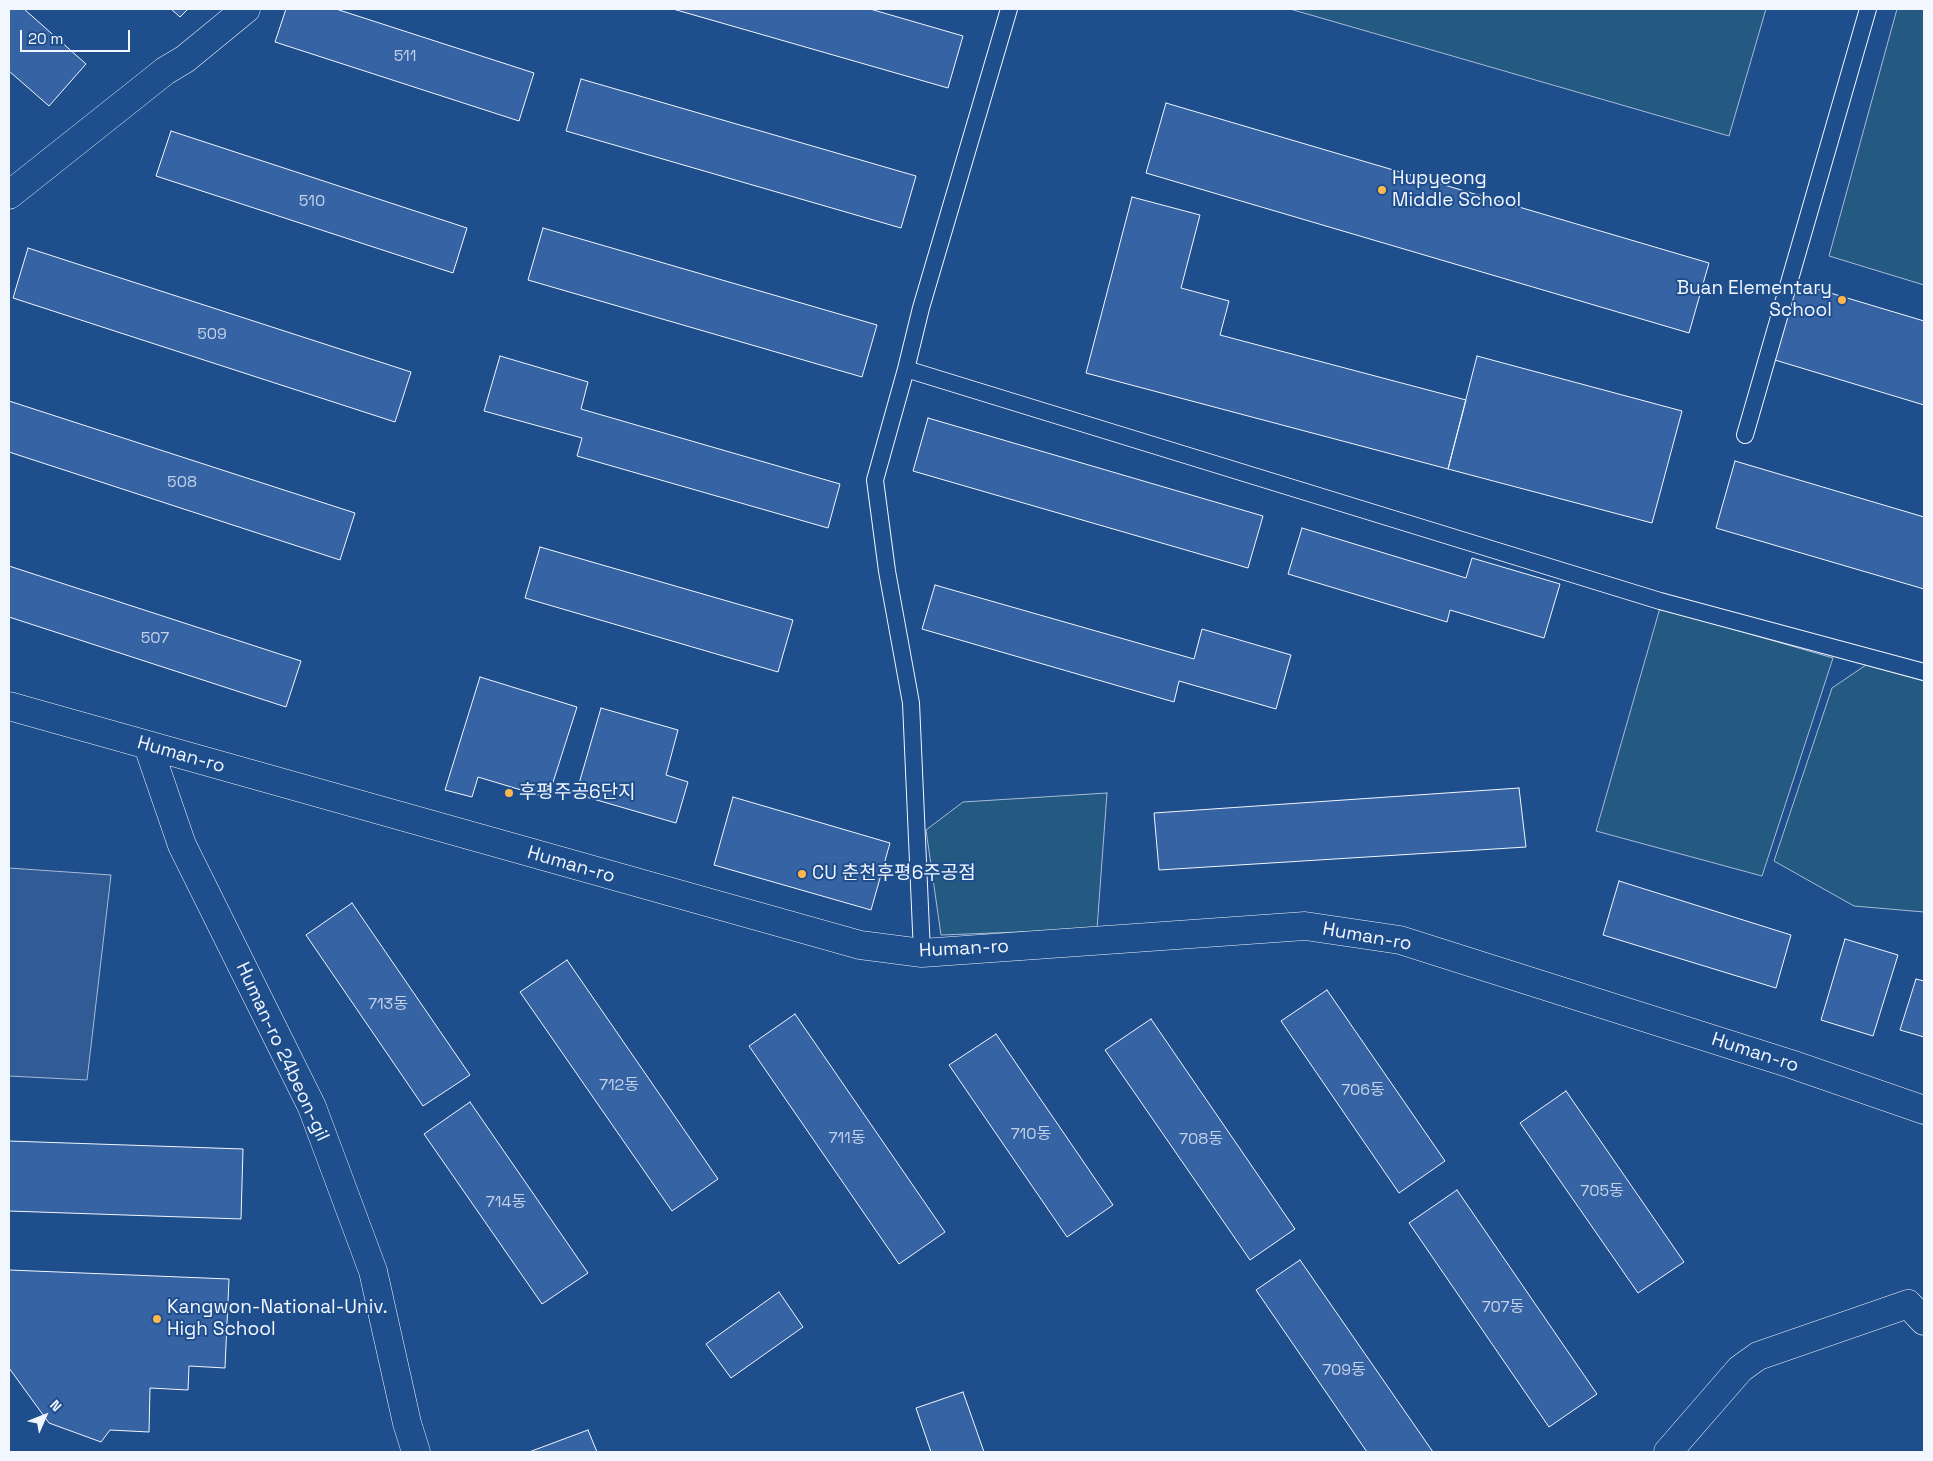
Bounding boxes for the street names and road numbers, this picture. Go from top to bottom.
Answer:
street label: Human-ro [134,732,228,778]
street label: Human-ro [524,842,618,888]
street label: Human-ro [1321,918,1413,956]
street label: Human-ro [918,935,1010,963]
street label: Human-ro 24beon-gil [230,959,334,1145]
street label: Human-ro [1709,1028,1801,1078]

